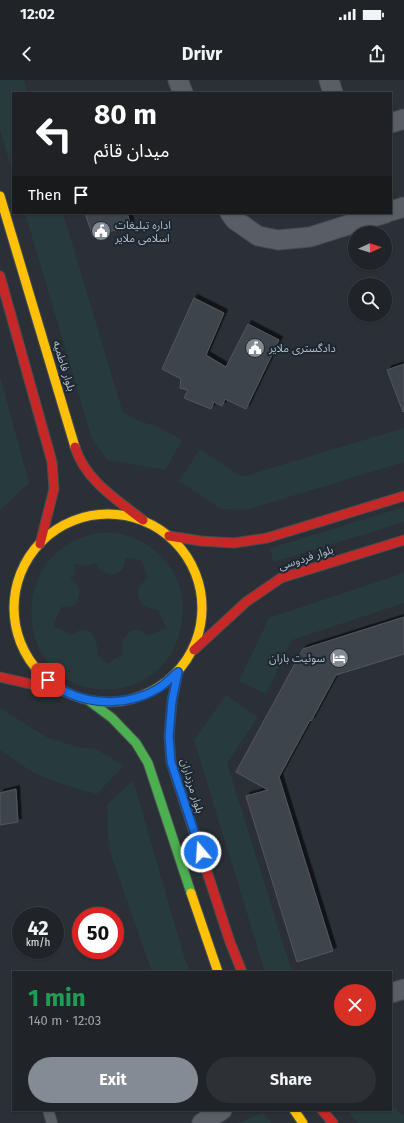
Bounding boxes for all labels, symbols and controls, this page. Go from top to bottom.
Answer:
text: 12:02 [20,5,55,23]
icon: back [16,43,38,65]
text: Drivr [182,43,222,65]
icon: share [366,43,388,65]
text: 80 m [94,98,157,131]
icon: left [28,108,80,160]
text: میدان قائم [94,140,169,162]
icon: arrive [70,184,92,206]
text: Then [28,186,62,204]
place label: اداره تبلیغات اسلامی ملایر [114,219,171,245]
public building icon: اداره تبلیغات اسلامی ملایر [90,220,112,242]
north arrow [348,226,392,270]
map controls [348,226,392,322]
button: search [348,278,392,322]
public building icon: دادگستری ملایر [244,337,266,359]
street label: بلوار فاطمیه [50,339,78,393]
place label: دادگستری ملایر [268,342,336,355]
street label: بلوار فردوسی [277,543,335,573]
hotel icon: سوئیت باران [328,647,350,669]
place label: سوئیت باران [269,652,325,665]
pin [31,663,65,697]
icon: arrive [37,669,59,691]
street label: بلوار مرزداران [177,757,207,815]
position arrow [180,831,222,873]
speed limit sign: 50 [72,907,124,959]
text: 42 [27,916,49,940]
text: km/h [26,937,50,949]
text: 1 min [28,984,86,1012]
button: close [334,984,376,1026]
text: 140 m · 12:03 [28,1013,101,1028]
button: Exit [28,1057,198,1103]
button: Share [206,1057,376,1103]

